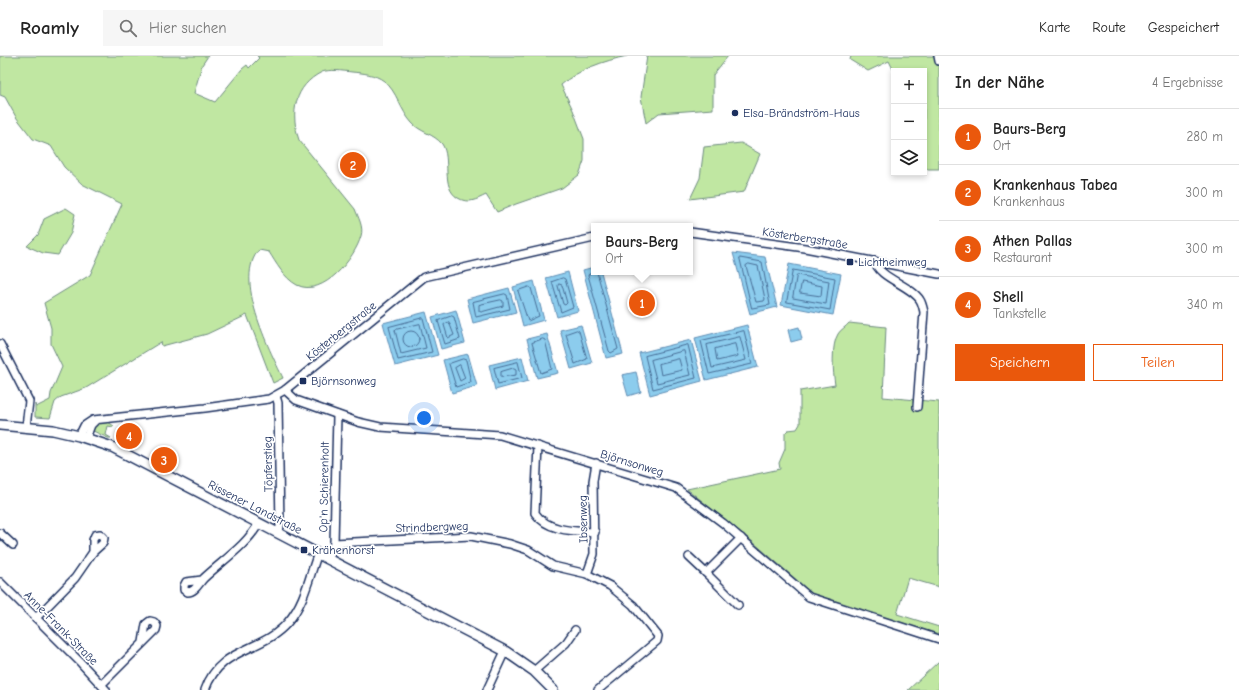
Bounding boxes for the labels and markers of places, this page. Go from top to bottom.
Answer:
place label: Elsa-Brändström-Haus [743,106,860,120]
marker: Elsa-Brändström-Haus [730,108,740,118]
pin: 2 [340,150,366,180]
place label: Lichtheimweg [858,255,927,269]
marker: Lichtheimweg [845,257,855,267]
pin: 1 [629,288,655,318]
place label: Björnsonweg [311,374,376,388]
marker: Björnsonweg [298,376,308,386]
pin: 4 [116,421,142,451]
pin: 3 [151,445,177,475]
place label: Krähenhorst [312,543,375,557]
marker: Krähenhorst [299,545,309,555]

